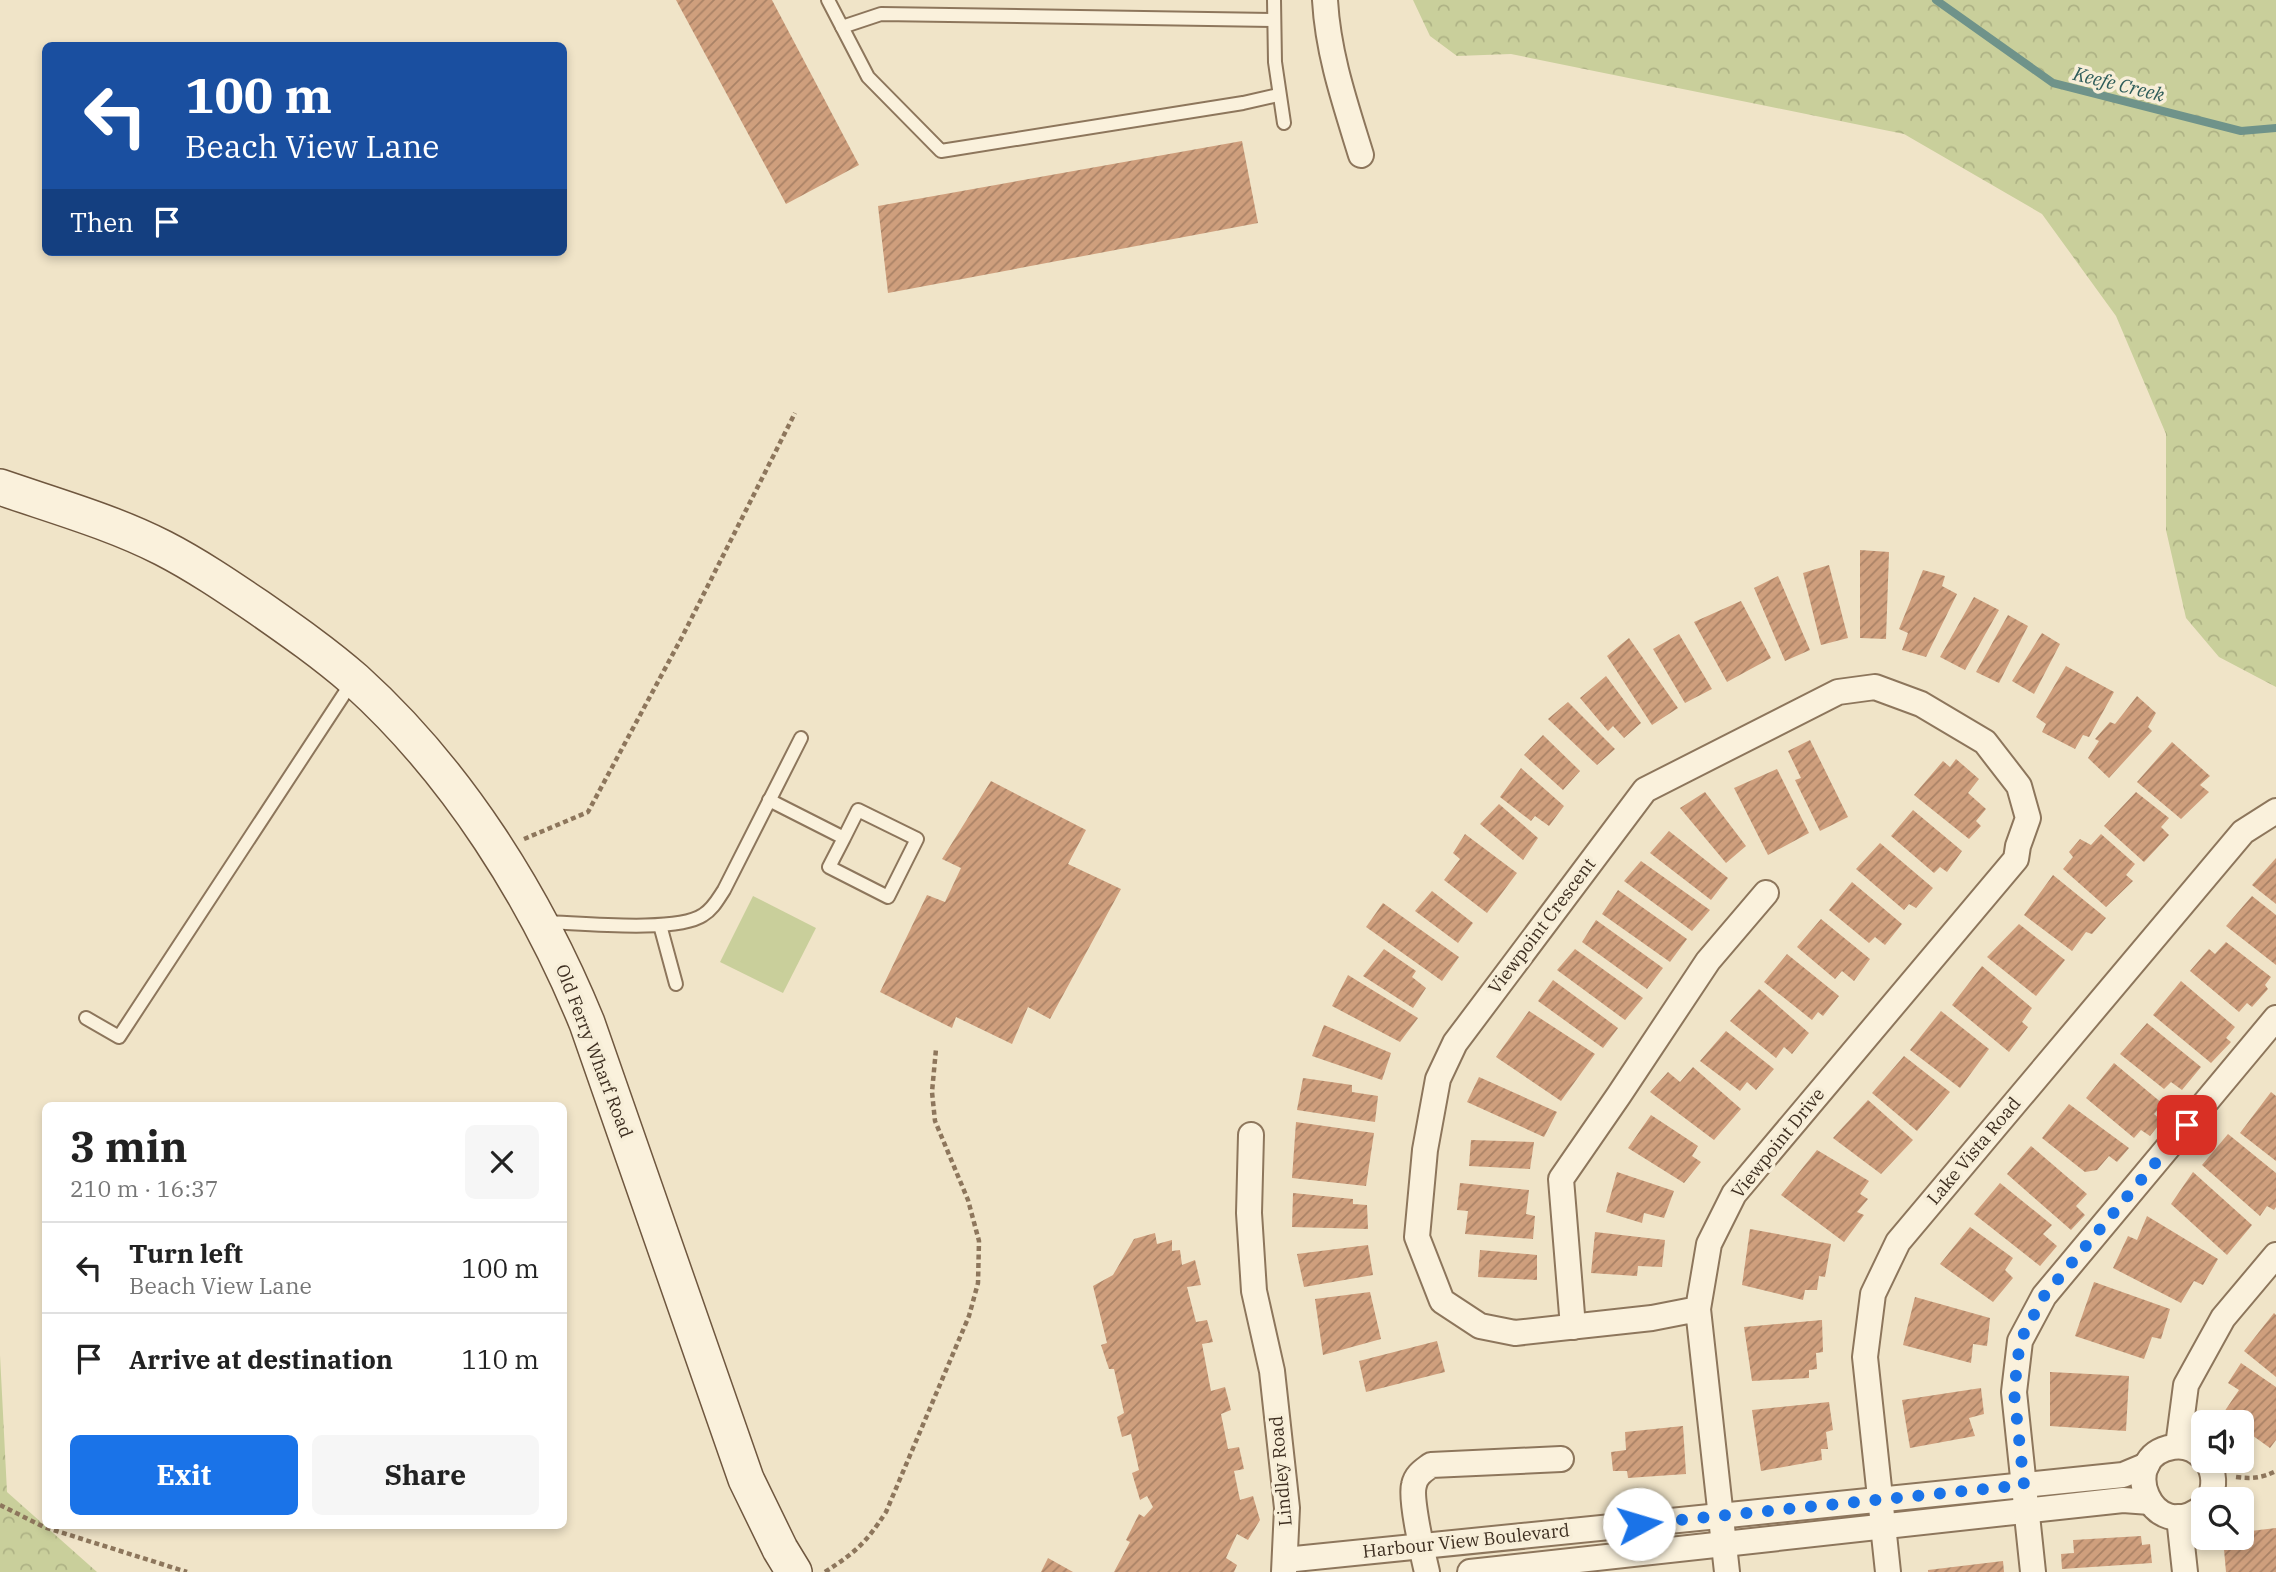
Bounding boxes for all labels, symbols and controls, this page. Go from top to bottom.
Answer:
water label: Keefe Creek [2070,61,2168,107]
text: 100 m [185,63,332,126]
icon: left [70,70,161,161]
text: Beach View Lane [185,125,440,167]
icon: arrive [148,203,186,241]
text: Then [70,205,134,239]
street label: Viewpoint Crescent [1483,853,1600,998]
street label: Old Ferry Wharf Road [551,961,638,1141]
street label: Viewpoint Drive [1726,1083,1829,1203]
street label: Lake Vista Road [1922,1092,2025,1209]
pin [2157,1095,2217,1155]
icon: arrive [2168,1106,2206,1144]
text: 3 min [70,1119,188,1174]
button: close [465,1125,539,1199]
text: 210 m · 16:37 [70,1173,219,1203]
text: Turn left [129,1236,243,1270]
icon: left [70,1249,108,1287]
text: 100 m [461,1251,539,1285]
text: Beach View Lane [129,1270,312,1300]
icon: arrive [70,1340,108,1378]
text: Arrive at destination [129,1342,393,1376]
text: 110 m [461,1342,539,1376]
map controls [2191,1410,2254,1550]
button: sound [2191,1410,2254,1473]
street label: Lindley Road [1264,1415,1297,1527]
button: Exit [70,1435,298,1515]
button: Share [312,1435,539,1515]
position arrow [1602,1487,1676,1561]
button: search [2191,1487,2254,1550]
street label: Harbour View Boulevard [1361,1518,1571,1563]

